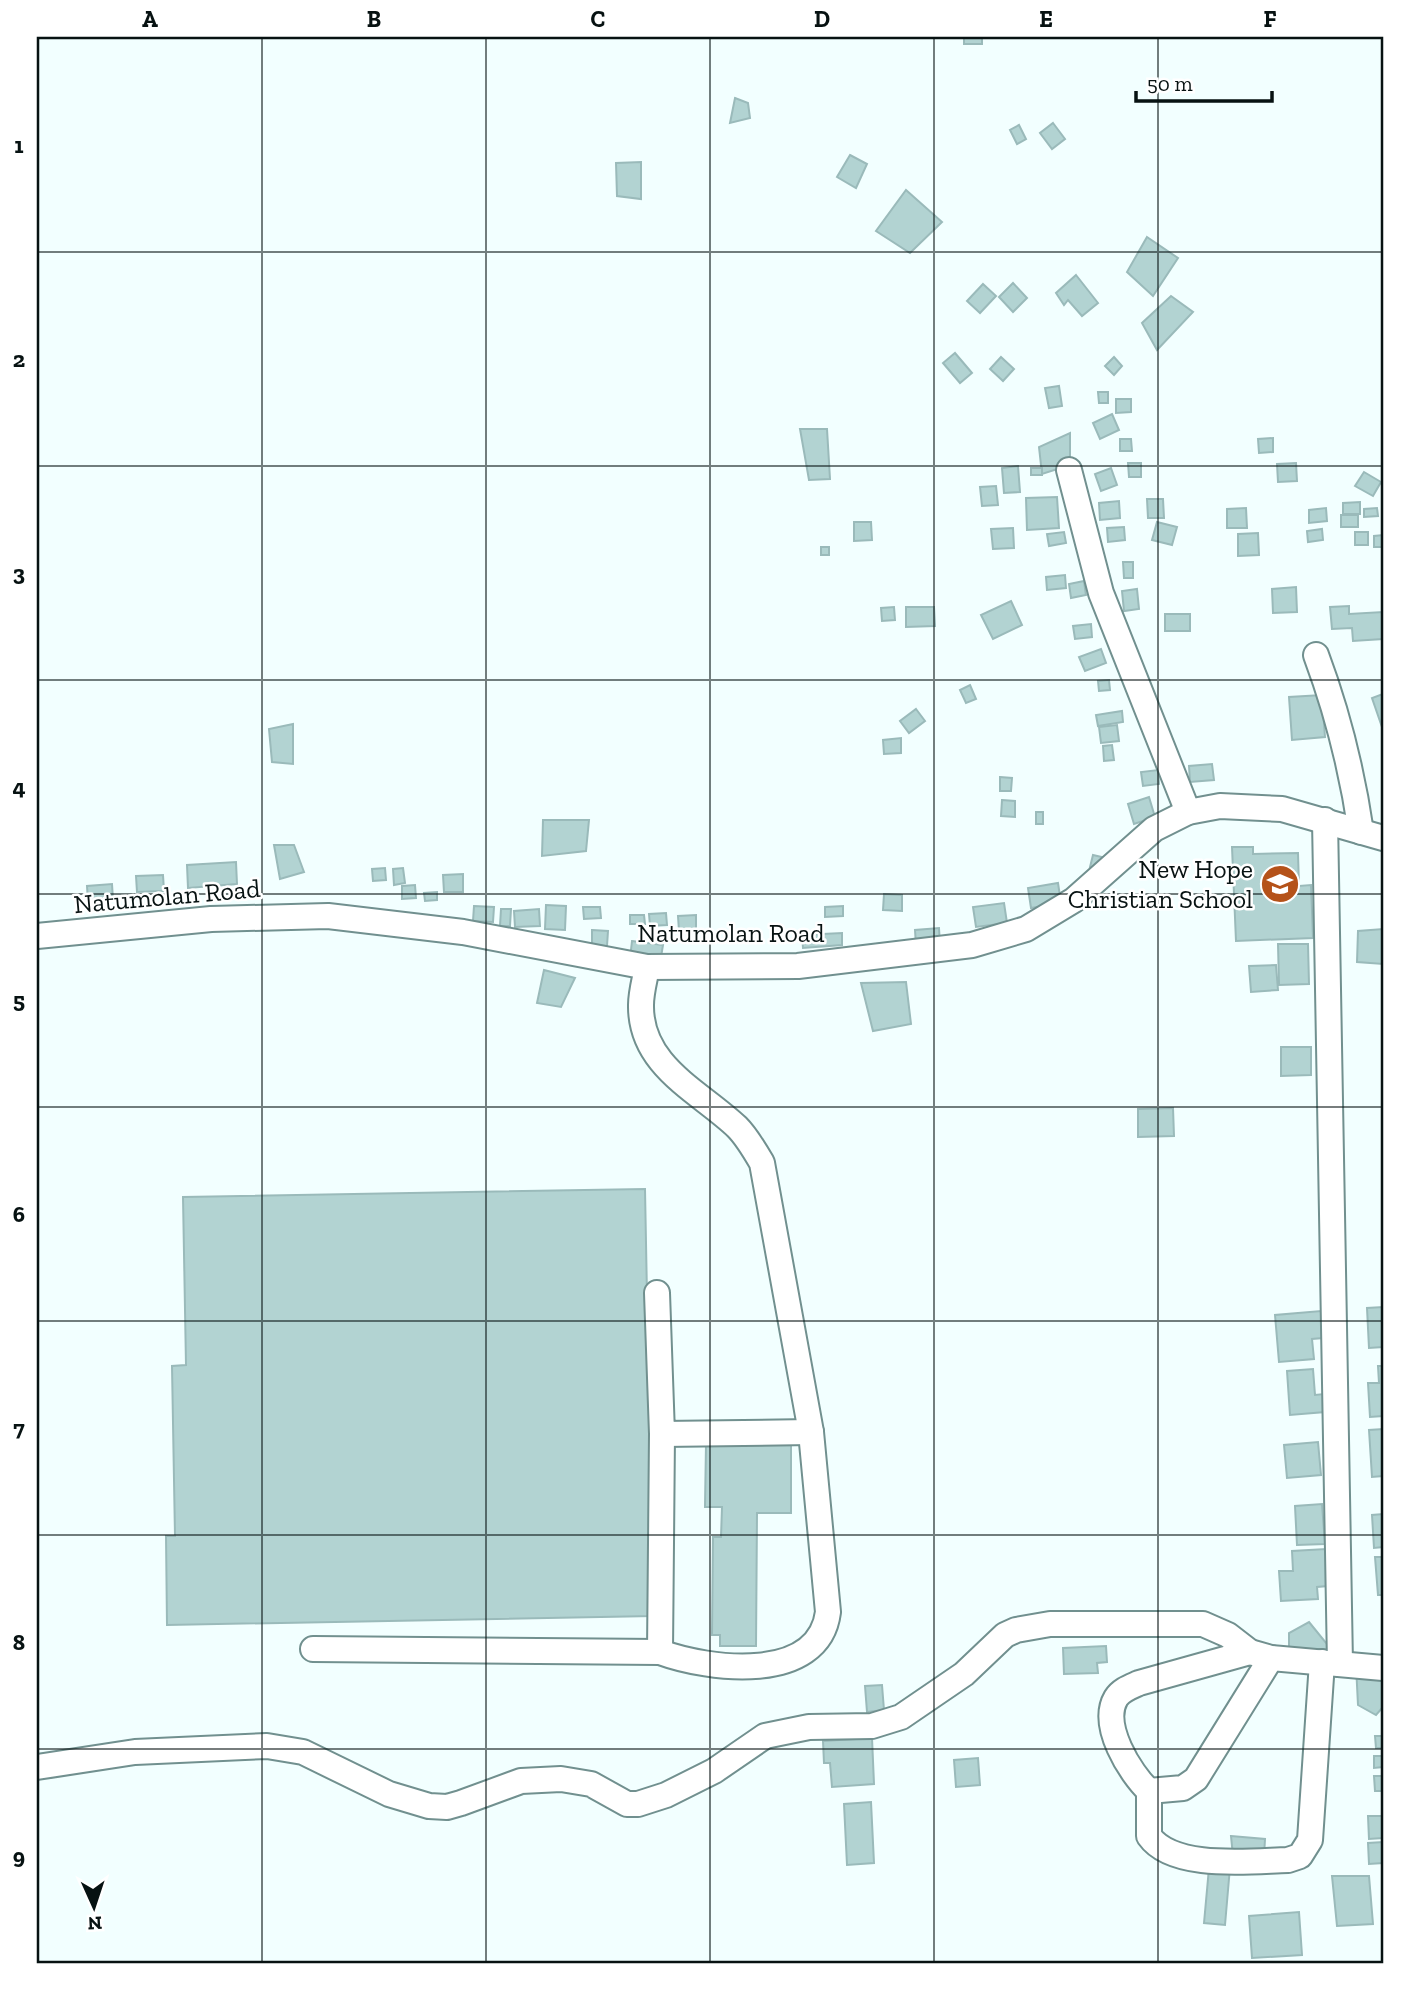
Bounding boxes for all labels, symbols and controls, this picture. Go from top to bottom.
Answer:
text: A [142,5,158,33]
text: B [367,5,381,33]
text: C [591,5,605,33]
text: D [814,5,830,33]
text: E [1039,5,1053,33]
text: F [1263,5,1277,33]
scale bar [1136,60,1273,104]
text: 50 m [1147,71,1193,96]
text: 1 [14,131,24,159]
text: 2 [13,345,25,373]
text: 3 [13,559,25,587]
text: 4 [12,773,26,801]
place label: New Hope Christian School [1068,853,1253,915]
school or university icon: New Hope Christian School [1259,863,1301,905]
street label: Natumolan Road [72,872,262,920]
street label: Natumolan Road [637,917,825,949]
text: 5 [13,986,25,1014]
text: 6 [13,1200,25,1228]
text: 7 [13,1414,25,1442]
text: 8 [13,1628,25,1656]
text: 9 [13,1842,25,1870]
north arrow [60,1871,130,1941]
text: N [87,1912,103,1935]

